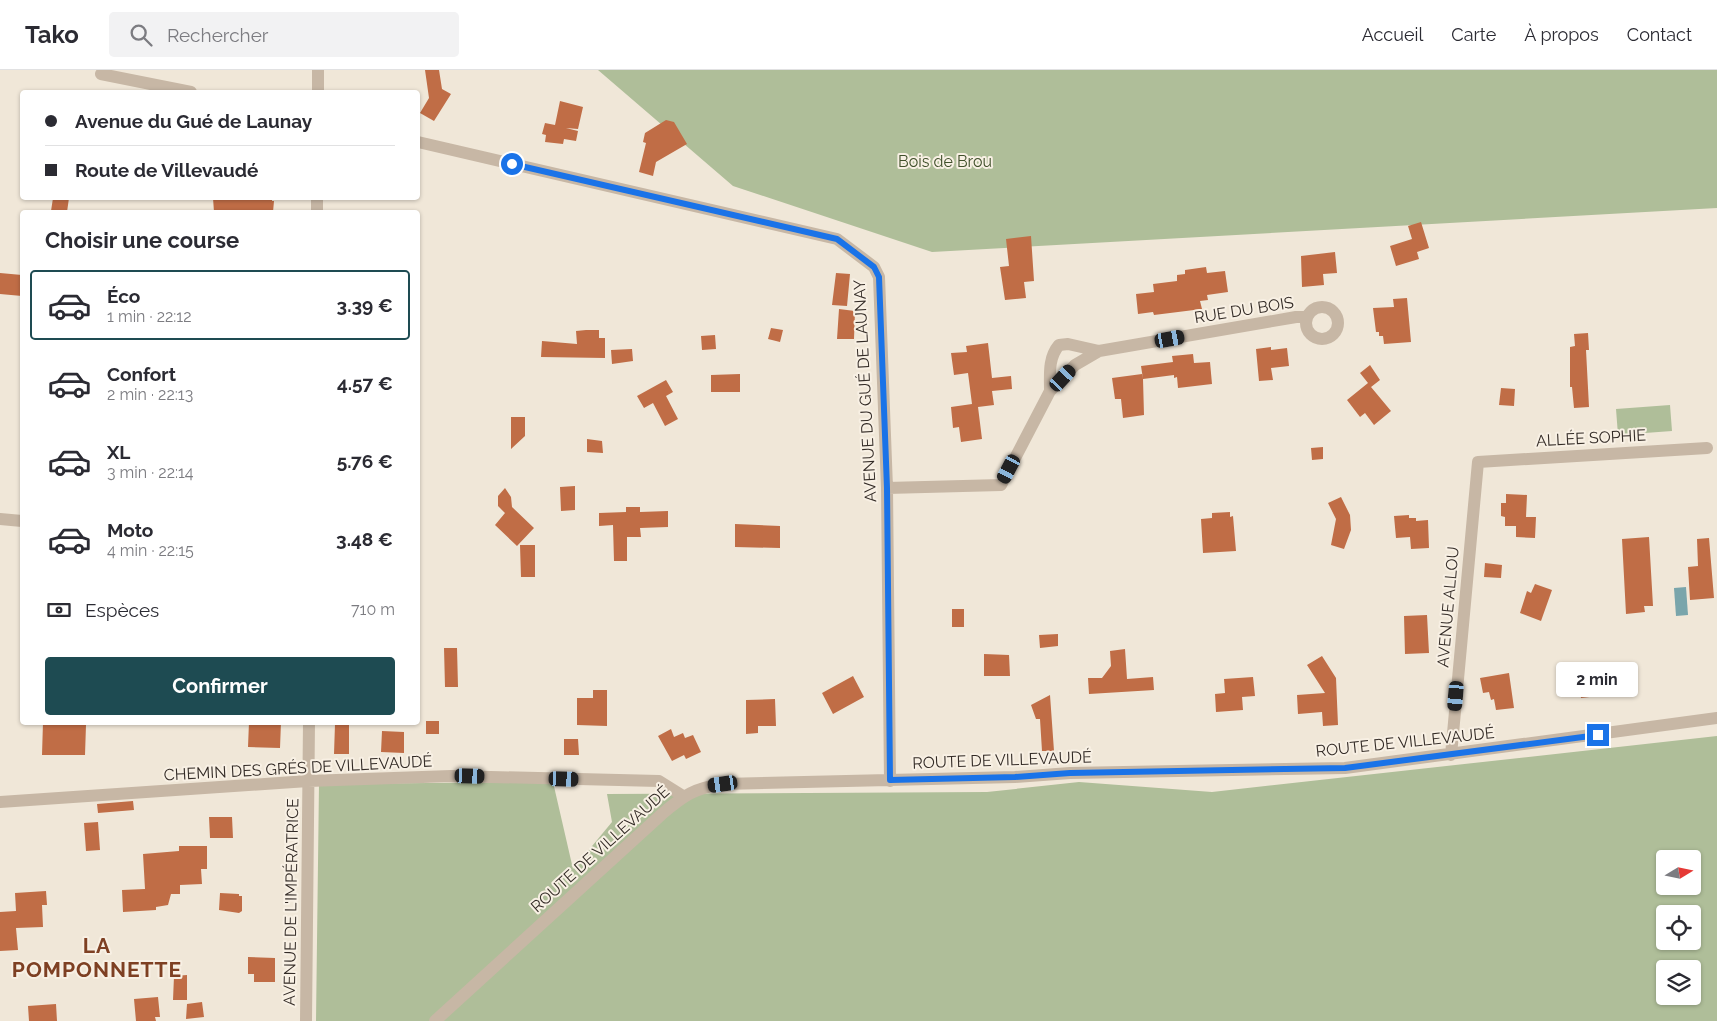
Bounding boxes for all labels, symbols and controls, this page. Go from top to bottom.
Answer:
search box [109,12,459,57]
text: Tako [25,20,79,49]
icon: search [127,21,155,49]
text: Rechercher [167,24,268,46]
text: Accueil [1362,24,1423,45]
text: Carte [1451,24,1496,45]
text: À propos [1524,24,1599,45]
text: Contact [1627,24,1692,45]
text: Avenue du Gué de Launay [75,110,312,132]
park label: Bois de Brou [898,152,992,171]
route start [501,153,523,175]
text: Route de Villevaudé [75,159,258,181]
text: Choisir une course [45,227,239,253]
street label: AVENUE DU GUÉ DE LAUNAY [849,279,880,503]
icon: car [47,283,92,328]
text: Éco [107,285,140,307]
street label: RUE DU BOIS [1193,293,1295,327]
text: 3.39 € [337,294,393,316]
text: 1 min · 22:12 [107,307,192,326]
car [1153,329,1186,349]
icon: car [47,361,92,406]
car [1047,362,1078,394]
text: Confort [107,363,176,385]
text: 4.57 € [337,372,393,394]
text: 2 min · 22:13 [107,385,193,404]
street label: ALLÉE SOPHIE [1535,425,1647,450]
icon: car [47,439,92,484]
text: XL [107,441,130,463]
text: 5.76 € [337,450,393,472]
car [995,452,1022,486]
text: 3 min · 22:14 [107,463,194,482]
icon: car [47,517,92,562]
text: Moto [107,519,153,541]
text: 3.48 € [336,528,393,550]
text: 4 min · 22:15 [107,541,194,560]
street label: AVENUE ALLOU [1433,546,1463,668]
icon: cash [45,596,73,624]
text: Espèces [85,599,159,621]
text: 710 m [351,600,395,619]
button: Confirmer [45,657,395,715]
callout: 2 min [1557,662,1639,698]
text: 2 min [1576,670,1618,689]
car [1447,680,1464,712]
street label: ROUTE DE VILLEVAUDÉ [1315,722,1496,761]
route end [1587,724,1609,746]
street label: ROUTE DE VILLEVAUDÉ [912,746,1092,773]
street label: CHEMIN DES GRÉS DE VILLEVAUDÉ [163,750,433,785]
car [454,768,485,784]
car [548,771,579,787]
car [707,774,738,794]
street label: ROUTE DE VILLEVAUDÉ [526,781,673,916]
street label: AVENUE DE L'IMPÉRATRICE [279,798,302,1006]
north arrow [1656,850,1701,895]
map controls [1656,850,1701,1005]
button: locate [1656,905,1701,950]
district label: LA POMPONNETTE [12,933,182,982]
button: layers [1656,960,1701,1005]

